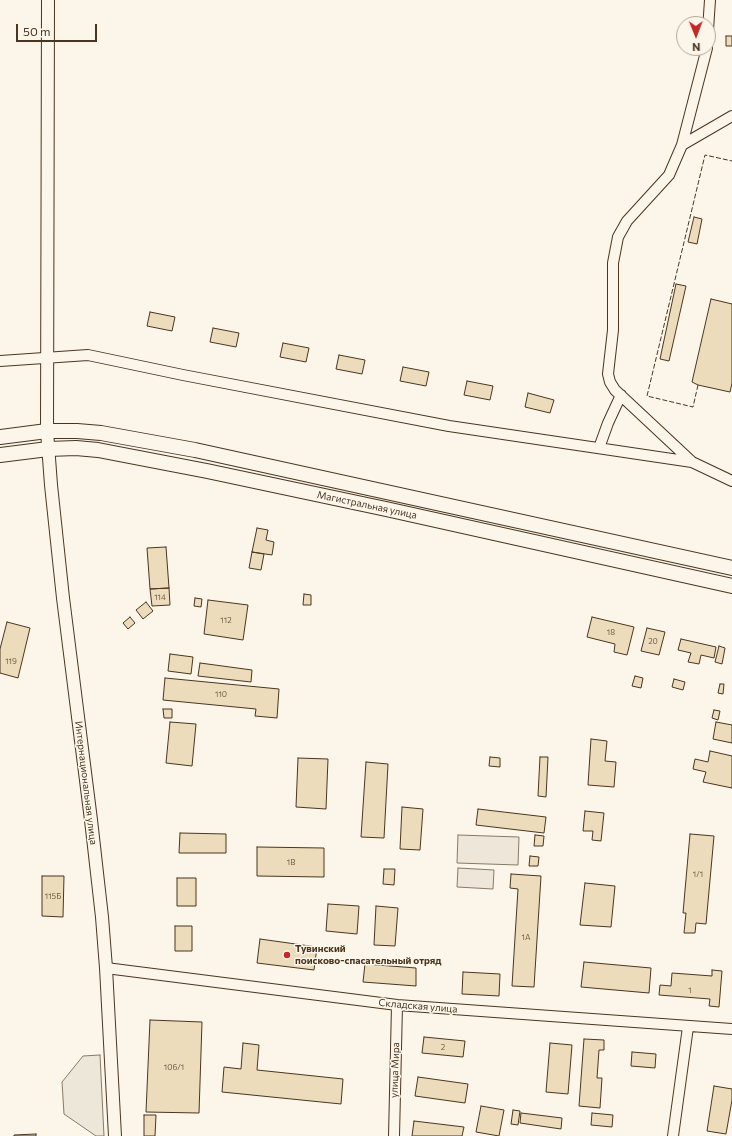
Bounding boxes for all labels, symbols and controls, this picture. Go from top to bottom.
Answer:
scale bar [18,16,99,42]
north arrow [676,16,716,56]
text: 50 m [23,24,51,38]
text: N [692,41,700,54]
street label: Магистральная улица [316,489,418,521]
house number: 114 [154,592,166,602]
house number: 112 [220,615,232,625]
house number: 18 [607,627,615,637]
house number: 20 [648,636,658,646]
house number: 119 [5,656,17,666]
house number: 110 [215,689,227,699]
street label: Интернациональная улица [72,720,100,846]
house number: 1В [287,857,295,867]
house number: 1/1 [693,869,703,879]
house number: 115Б [45,891,61,901]
house number: 1А [522,932,530,942]
place label: Тувинский поисково-спасательный отряд [295,943,442,966]
marker: Тувинский поисково-спасательный отряд [282,950,292,960]
house number: 1 [688,985,692,995]
street label: Складская улица [378,997,458,1015]
street label: улица Мира [388,1042,402,1098]
house number: 2 [441,1042,445,1052]
house number: 106/1 [164,1062,184,1072]

